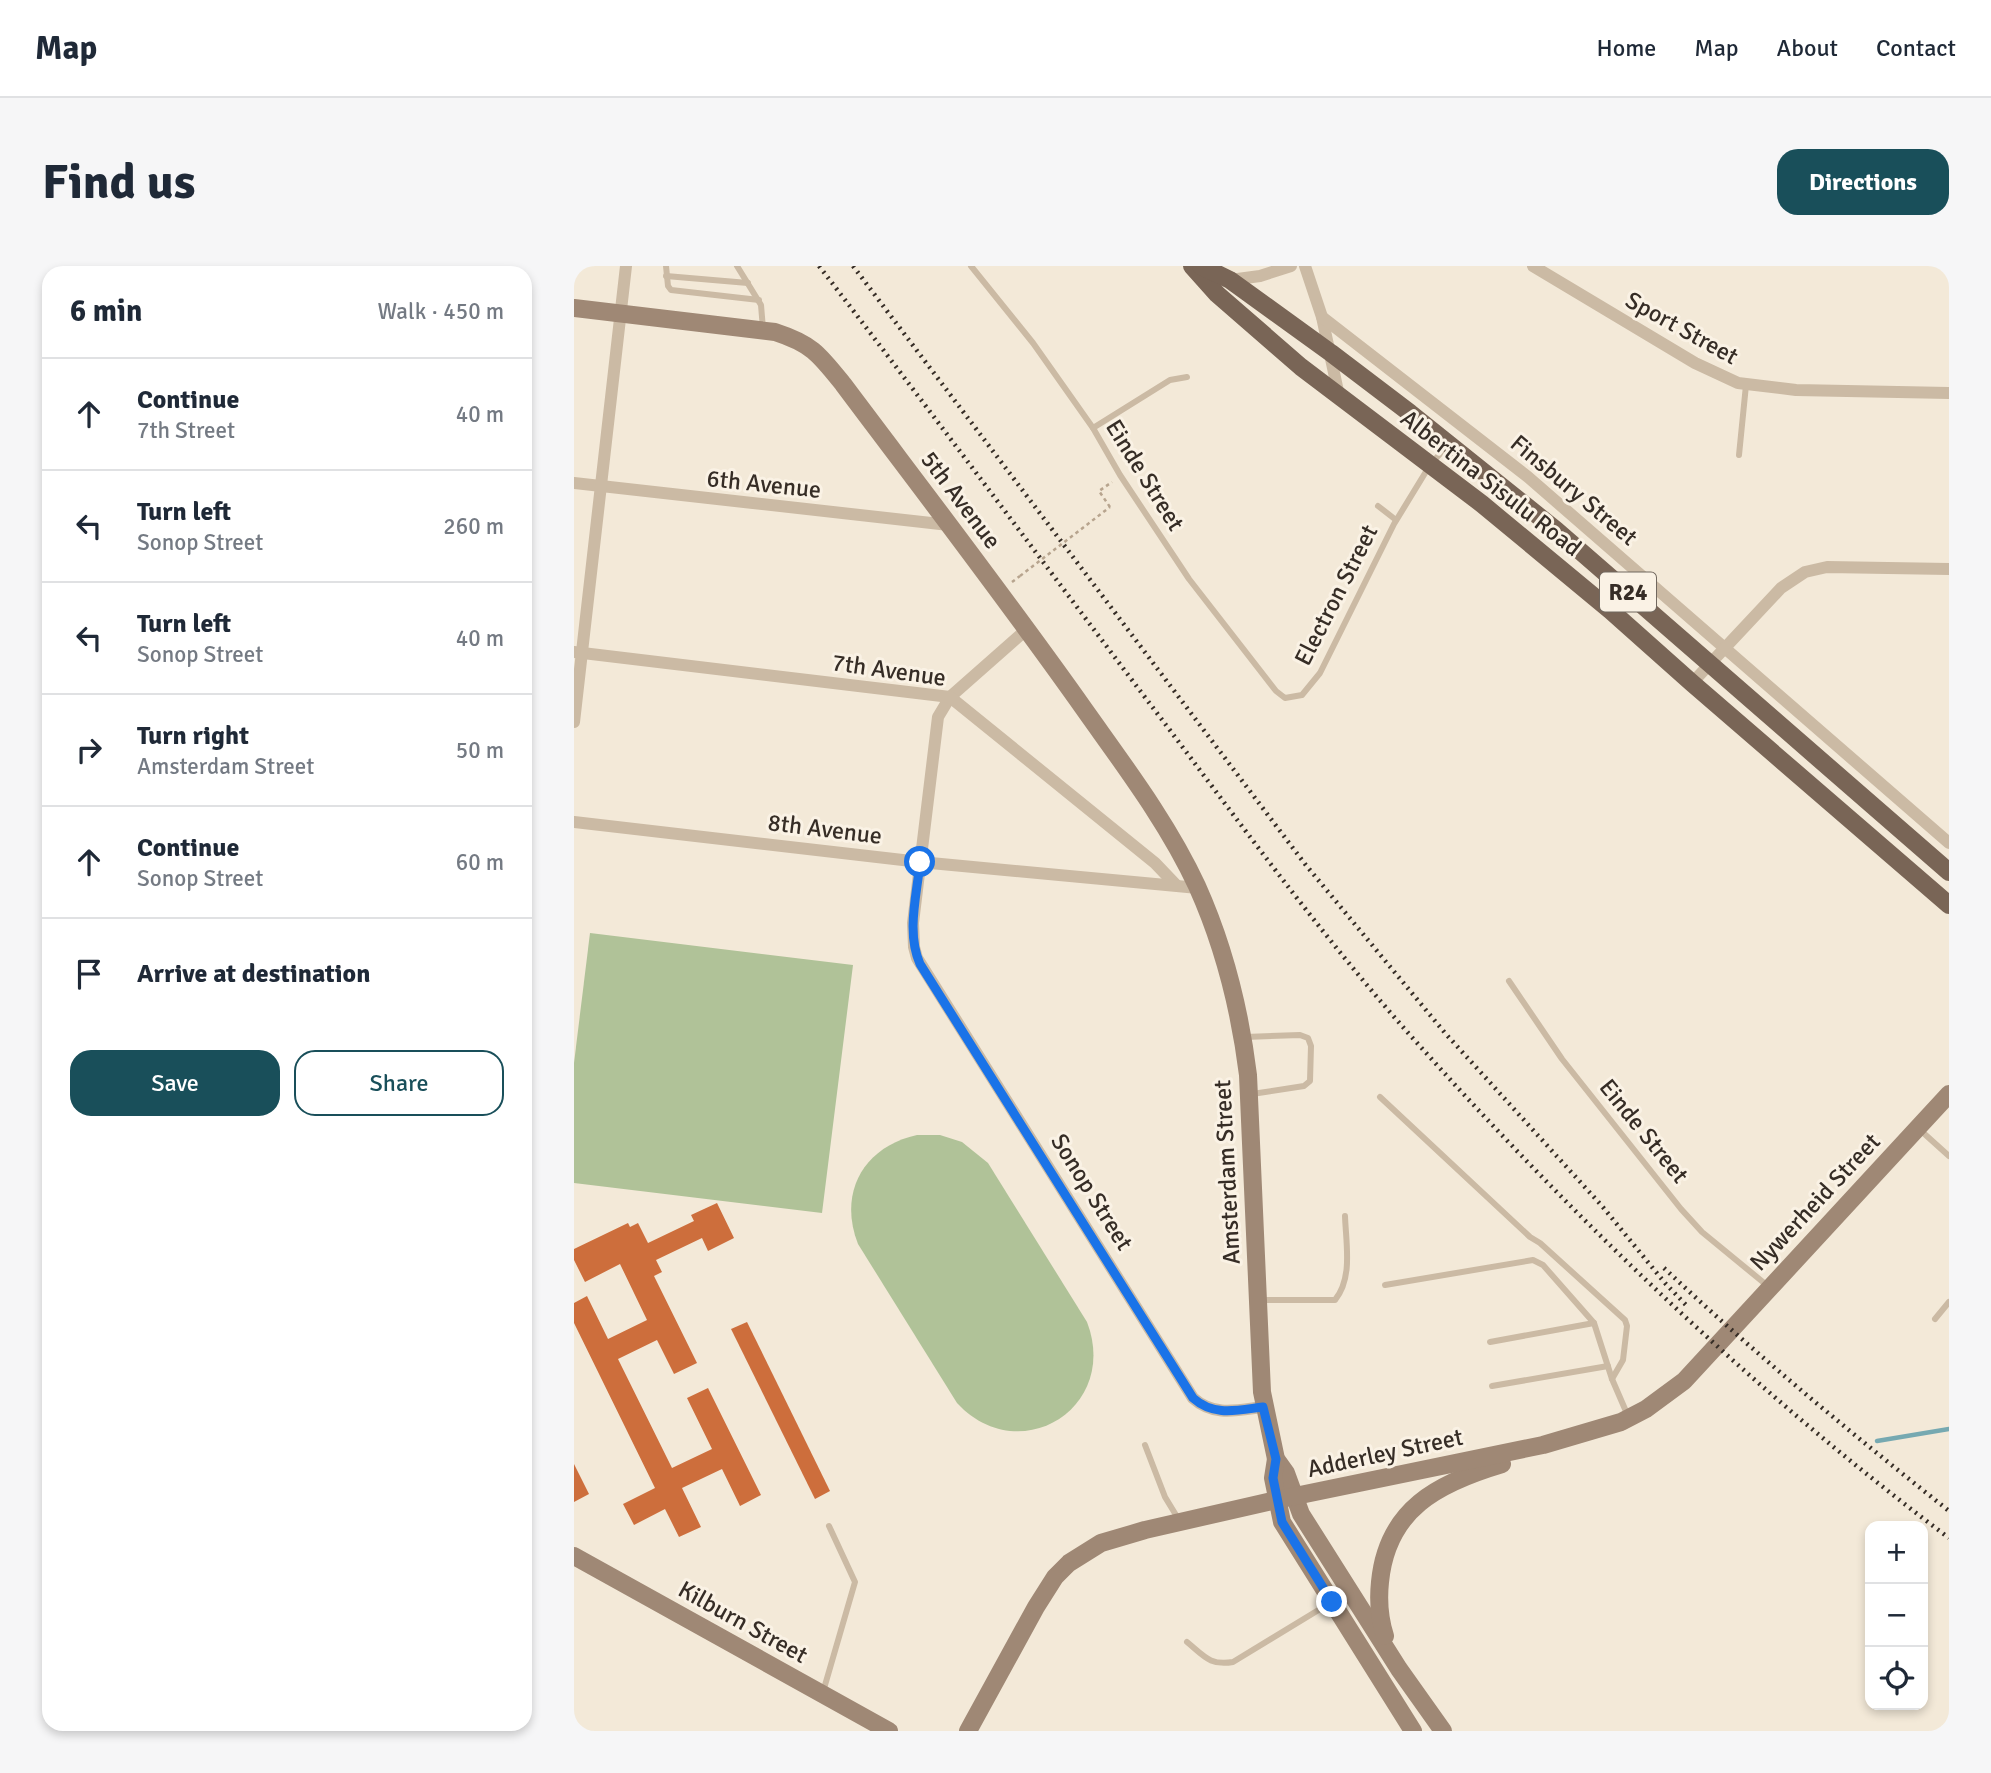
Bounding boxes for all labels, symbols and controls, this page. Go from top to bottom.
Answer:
text: Map [35,28,97,69]
text: Home [1596,33,1656,63]
text: Map [1694,33,1739,63]
text: About [1777,33,1838,63]
text: Contact [1876,33,1956,63]
button: Directions [1777,149,1949,215]
text: Find us [42,152,195,212]
street label: Sport Street [1620,285,1744,371]
text: 6 min [70,293,142,330]
text: Walk · 450 m [378,297,504,326]
text: Continue [137,384,239,416]
icon: ahead [70,395,108,433]
text: 40 m [456,400,504,429]
street label: Albertina Sisulu Road [1395,403,1587,563]
street label: Einde Street [1099,414,1191,536]
text: 7th Street [137,416,235,445]
street label: Finsbury Street [1504,428,1644,552]
street label: 5th Avenue [914,445,1008,555]
street label: 6th Avenue [705,463,823,505]
text: Turn left [137,496,231,528]
icon: left [70,507,108,545]
text: 260 m [443,512,504,541]
street label: Electron Street [1288,520,1384,670]
text: Sonop Street [137,528,263,557]
road number: R24 [1600,572,1656,612]
text: Turn left [137,608,231,640]
icon: left [70,619,108,657]
text: 40 m [456,624,504,653]
text: Sonop Street [137,640,263,669]
street label: 7th Avenue [830,647,948,693]
text: Turn right [137,720,249,752]
icon: right [70,731,108,769]
text: 50 m [456,736,504,765]
text: Amsterdam Street [137,752,314,781]
street label: 8th Avenue [766,807,884,851]
text: Continue [137,832,239,864]
icon: ahead [70,843,108,881]
route start [904,846,935,877]
text: 60 m [456,848,504,877]
text: Sonop Street [137,864,263,893]
icon: arrive [70,955,108,993]
text: Arrive at destination [137,958,370,990]
button: Save [70,1050,280,1116]
button: Share [294,1050,504,1116]
street label: Einde Street [1593,1073,1695,1189]
street label: Amsterdam Street [1207,1079,1247,1265]
street label: Nywerheid Street [1743,1127,1887,1277]
street label: Sonop Street [1044,1128,1140,1256]
street label: Adderley Street [1304,1422,1466,1484]
map controls [1865,1521,1928,1710]
button: + [1865,1521,1928,1584]
street label: Kilburn Street [673,1574,813,1670]
button: − [1865,1584,1928,1647]
route end [1316,1586,1347,1617]
button: locate [1865,1647,1928,1710]

